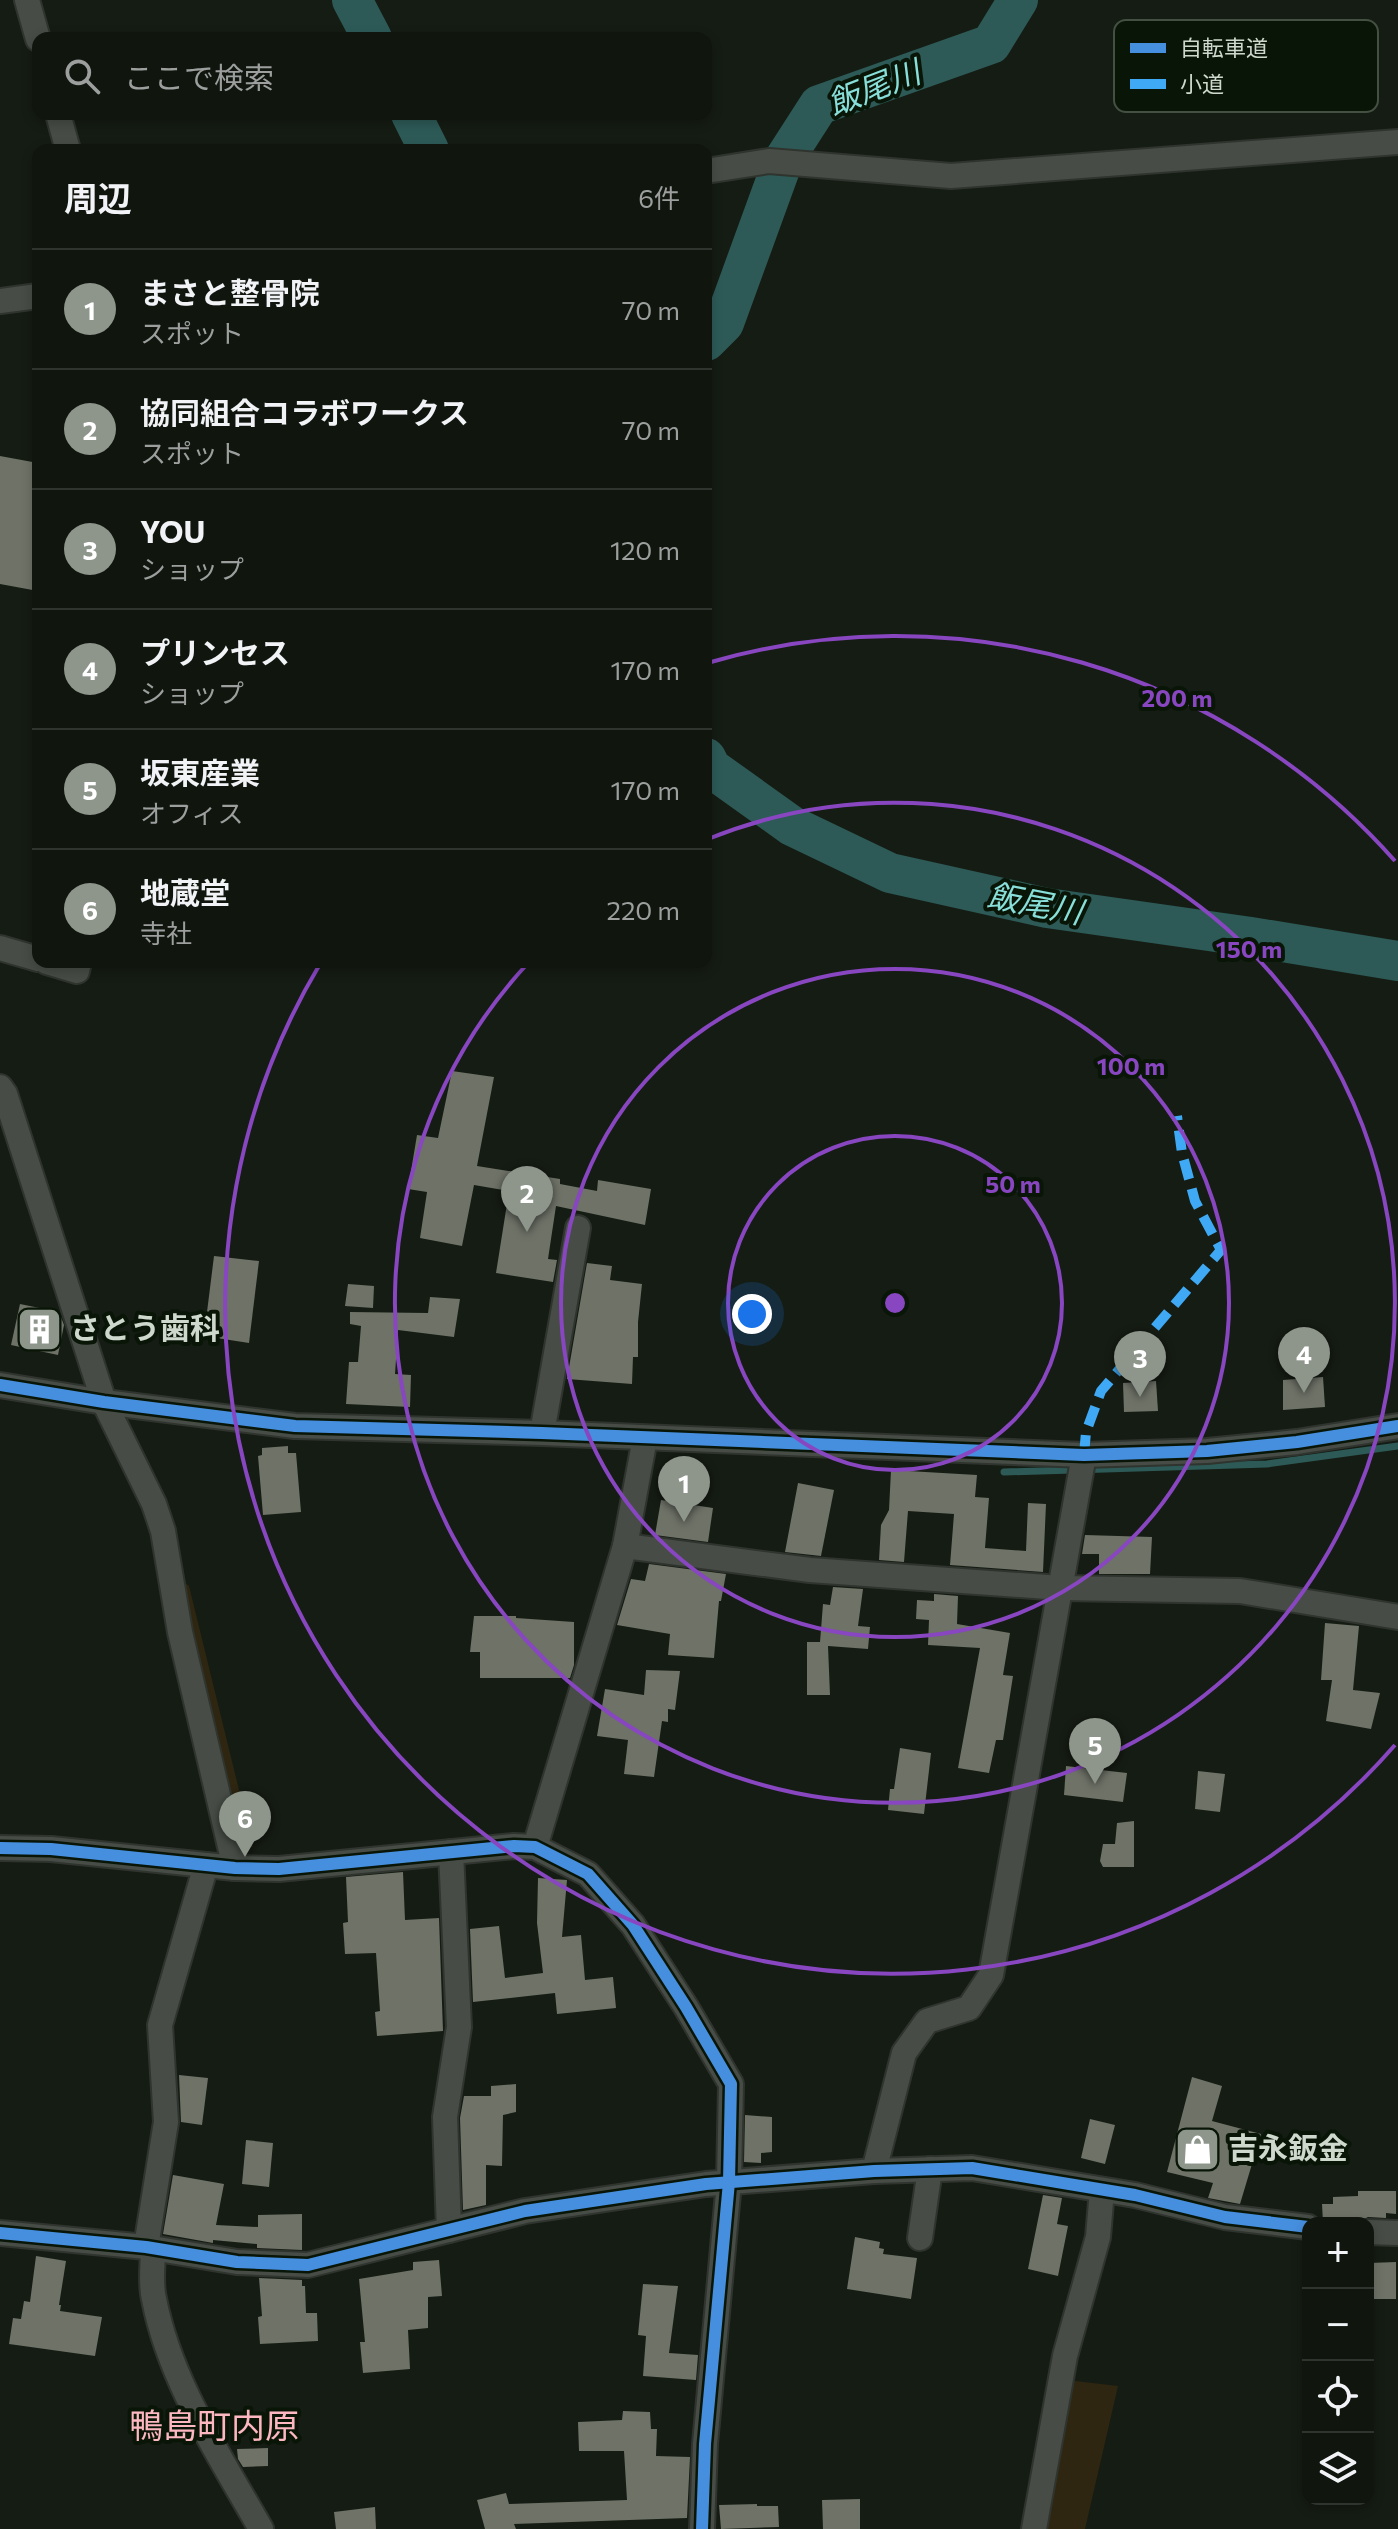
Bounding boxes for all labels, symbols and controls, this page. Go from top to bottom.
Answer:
legend [1114,20,1378,112]
search box [32,32,712,120]
text: 自転車道 [1180,34,1268,61]
water label: 飯尾川 [821,49,928,122]
icon: search [60,54,104,98]
text: ここで検索 [124,58,274,95]
text: 小道 [1180,70,1224,97]
text: 周辺 [64,176,132,218]
text: 6件 [638,182,680,213]
text: まさと整骨院 [140,273,320,310]
text: 1 [84,294,96,325]
text: 70 m [622,294,680,325]
text: スポット [140,317,244,348]
text: 協同組合コラボワークス [140,393,469,430]
text: 2 [83,414,97,445]
text: 70 m [622,414,680,445]
text: スポット [140,437,244,468]
text: YOU [140,512,205,549]
text: 3 [82,534,98,565]
text: 120 m [610,534,680,565]
text: ショップ [140,553,244,584]
text: プリンセス [140,633,290,670]
text: 4 [82,654,98,685]
text: 170 m [611,654,680,685]
text: ショップ [140,677,244,708]
text: 200 m [1142,683,1212,712]
text: 坂東産業 [140,753,260,790]
text: 5 [82,774,98,805]
text: 170 m [611,774,680,805]
text: オフィス [140,797,243,828]
text: 地蔵堂 [140,873,230,910]
water label: 飯尾川 [984,873,1089,931]
text: 6 [82,894,98,925]
text: 220 m [607,894,680,925]
text: 寺社 [140,917,192,948]
text: 150 m [1216,934,1282,963]
text: 100 m [1097,1051,1165,1080]
pin: 2 [501,1166,553,1232]
text: 50 m [985,1169,1041,1198]
centre of rings [881,1289,909,1317]
your location [732,1294,772,1334]
building icon: さとう歯科 [15,1305,63,1353]
place label: さとう歯科 [70,1308,220,1345]
pin: 4 [1278,1327,1330,1393]
pin: 3 [1114,1331,1166,1397]
pin: 1 [658,1456,710,1522]
pin: 5 [1069,1718,1121,1784]
pin: 6 [219,1791,271,1857]
shop icon: 吉永鈑金 [1173,2125,1221,2173]
place label: 吉永鈑金 [1228,2128,1348,2165]
map controls [1302,2217,1374,2505]
button: + [1302,2217,1374,2289]
button: − [1302,2289,1374,2361]
button: locate [1302,2361,1374,2433]
district label: 鴨島町内原 [129,2403,299,2445]
button: layers [1302,2433,1374,2505]

